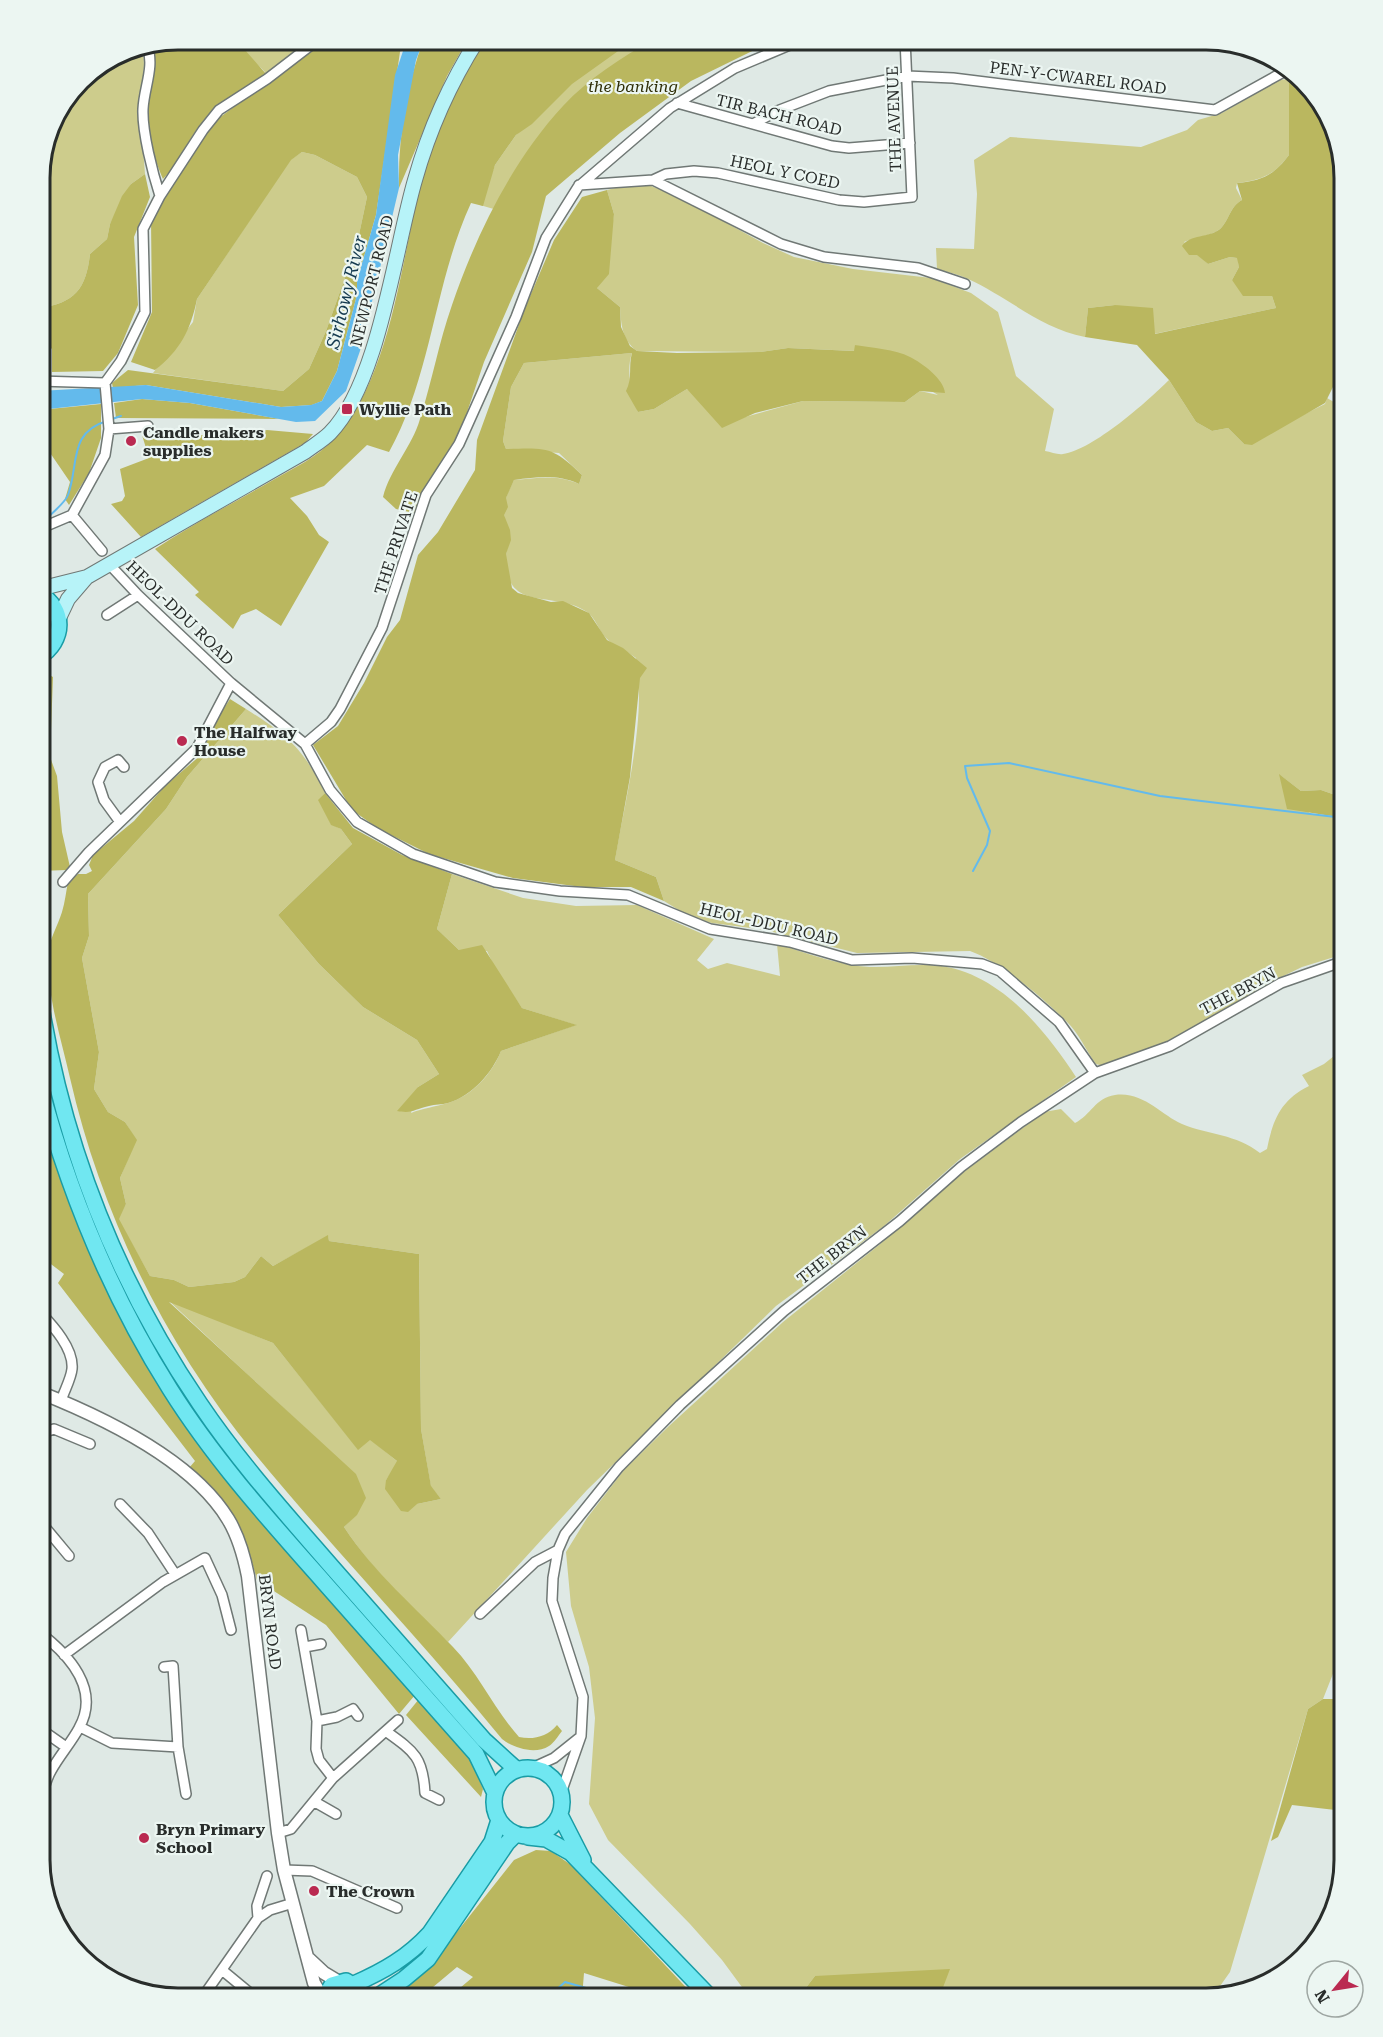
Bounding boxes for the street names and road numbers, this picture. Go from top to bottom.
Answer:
street label: PEN-Y-CWAREL ROAD [988,58,1168,98]
street label: THE AVENUE [883,66,905,172]
street label: TIR BACH ROAD [714,90,844,140]
street label: HEOL Y COED [728,151,842,193]
street label: NEWPORT ROAD [346,213,398,349]
street label: THE PRIVATE [370,489,422,597]
street label: HEOL-DDU ROAD [122,557,238,669]
street label: HEOL-DDU ROAD [698,899,840,949]
street label: THE BRYN [1197,963,1279,1019]
street label: THE BRYN [793,1222,871,1288]
street label: BRYN ROAD [255,1573,285,1671]

